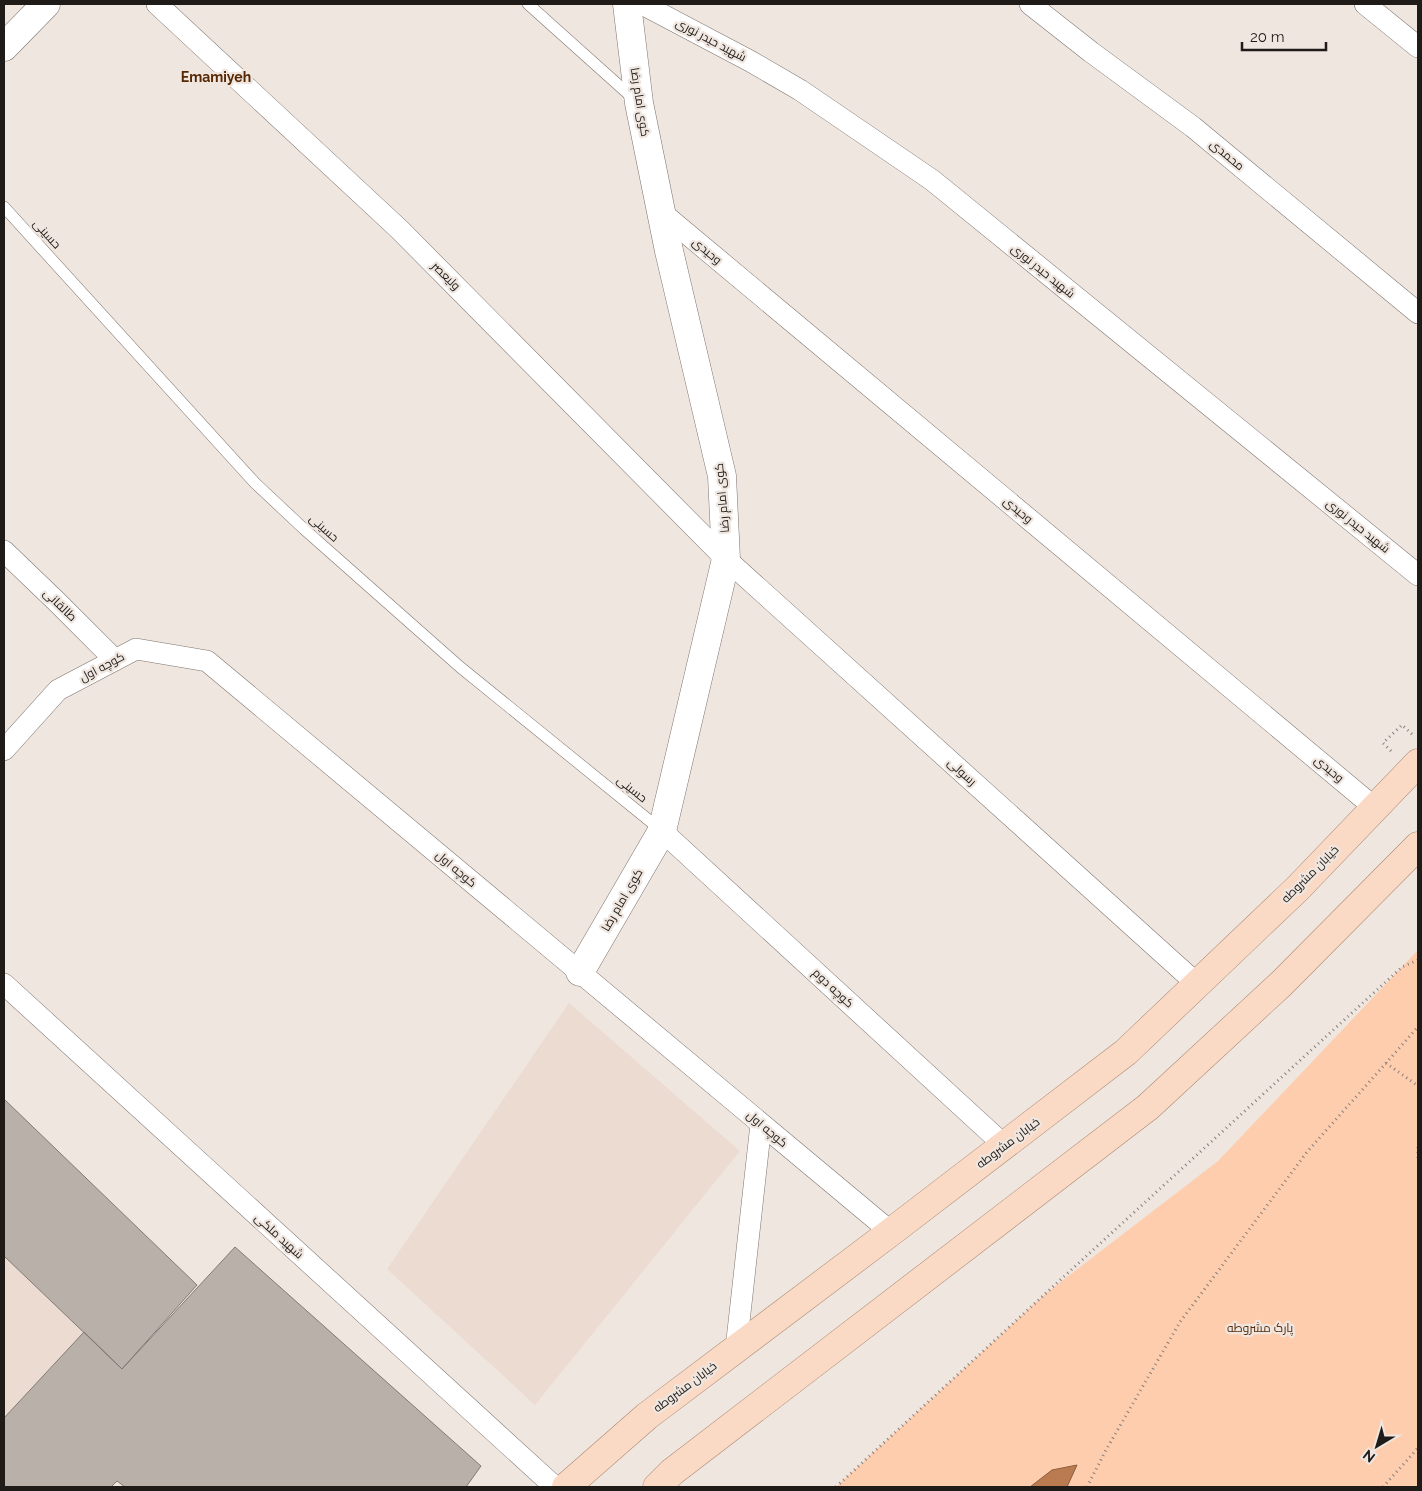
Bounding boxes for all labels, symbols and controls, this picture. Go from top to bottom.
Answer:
street label: شهید حیدر نوری [673,16,749,64]
scale bar [1242,20,1326,52]
text: 20 m [1250,28,1285,46]
street label: کوی امام رضا [627,66,652,138]
district label: Emamiyeh [181,69,251,85]
street label: محمدی [1207,137,1247,173]
street label: حسینی [30,216,64,252]
street label: وحیدی [690,235,724,267]
street label: شهید حیدر نوری [1008,241,1078,301]
street label: ولیعصر [428,258,463,293]
street label: کوی امام رضا [712,463,733,533]
street label: وحیدی [1001,494,1035,526]
street label: شهید حیدر نوری [1323,496,1393,556]
street label: حسینی [306,511,342,545]
street label: طالقانی [40,586,80,624]
street label: کوچه اول [77,649,128,686]
street label: وحیدی [1312,753,1346,785]
street label: رسولی [945,755,979,789]
street label: حسینی [614,773,650,805]
street label: خیابان مشروطه [1278,842,1342,906]
street label: کوچه اول [432,848,479,892]
street label: کوی امام رضا [598,866,646,934]
street label: کوچه دوم [808,966,856,1012]
street label: کوچه اول [743,1108,790,1152]
street label: خیابان مشروطه [974,1115,1042,1171]
street label: شهید ملکی [252,1210,306,1262]
park label: پارک مشروطه [1227,1321,1294,1337]
street label: خیابان مشروطه [651,1359,719,1415]
north arrow [1352,1421,1402,1471]
text: N [1360,1447,1378,1466]

